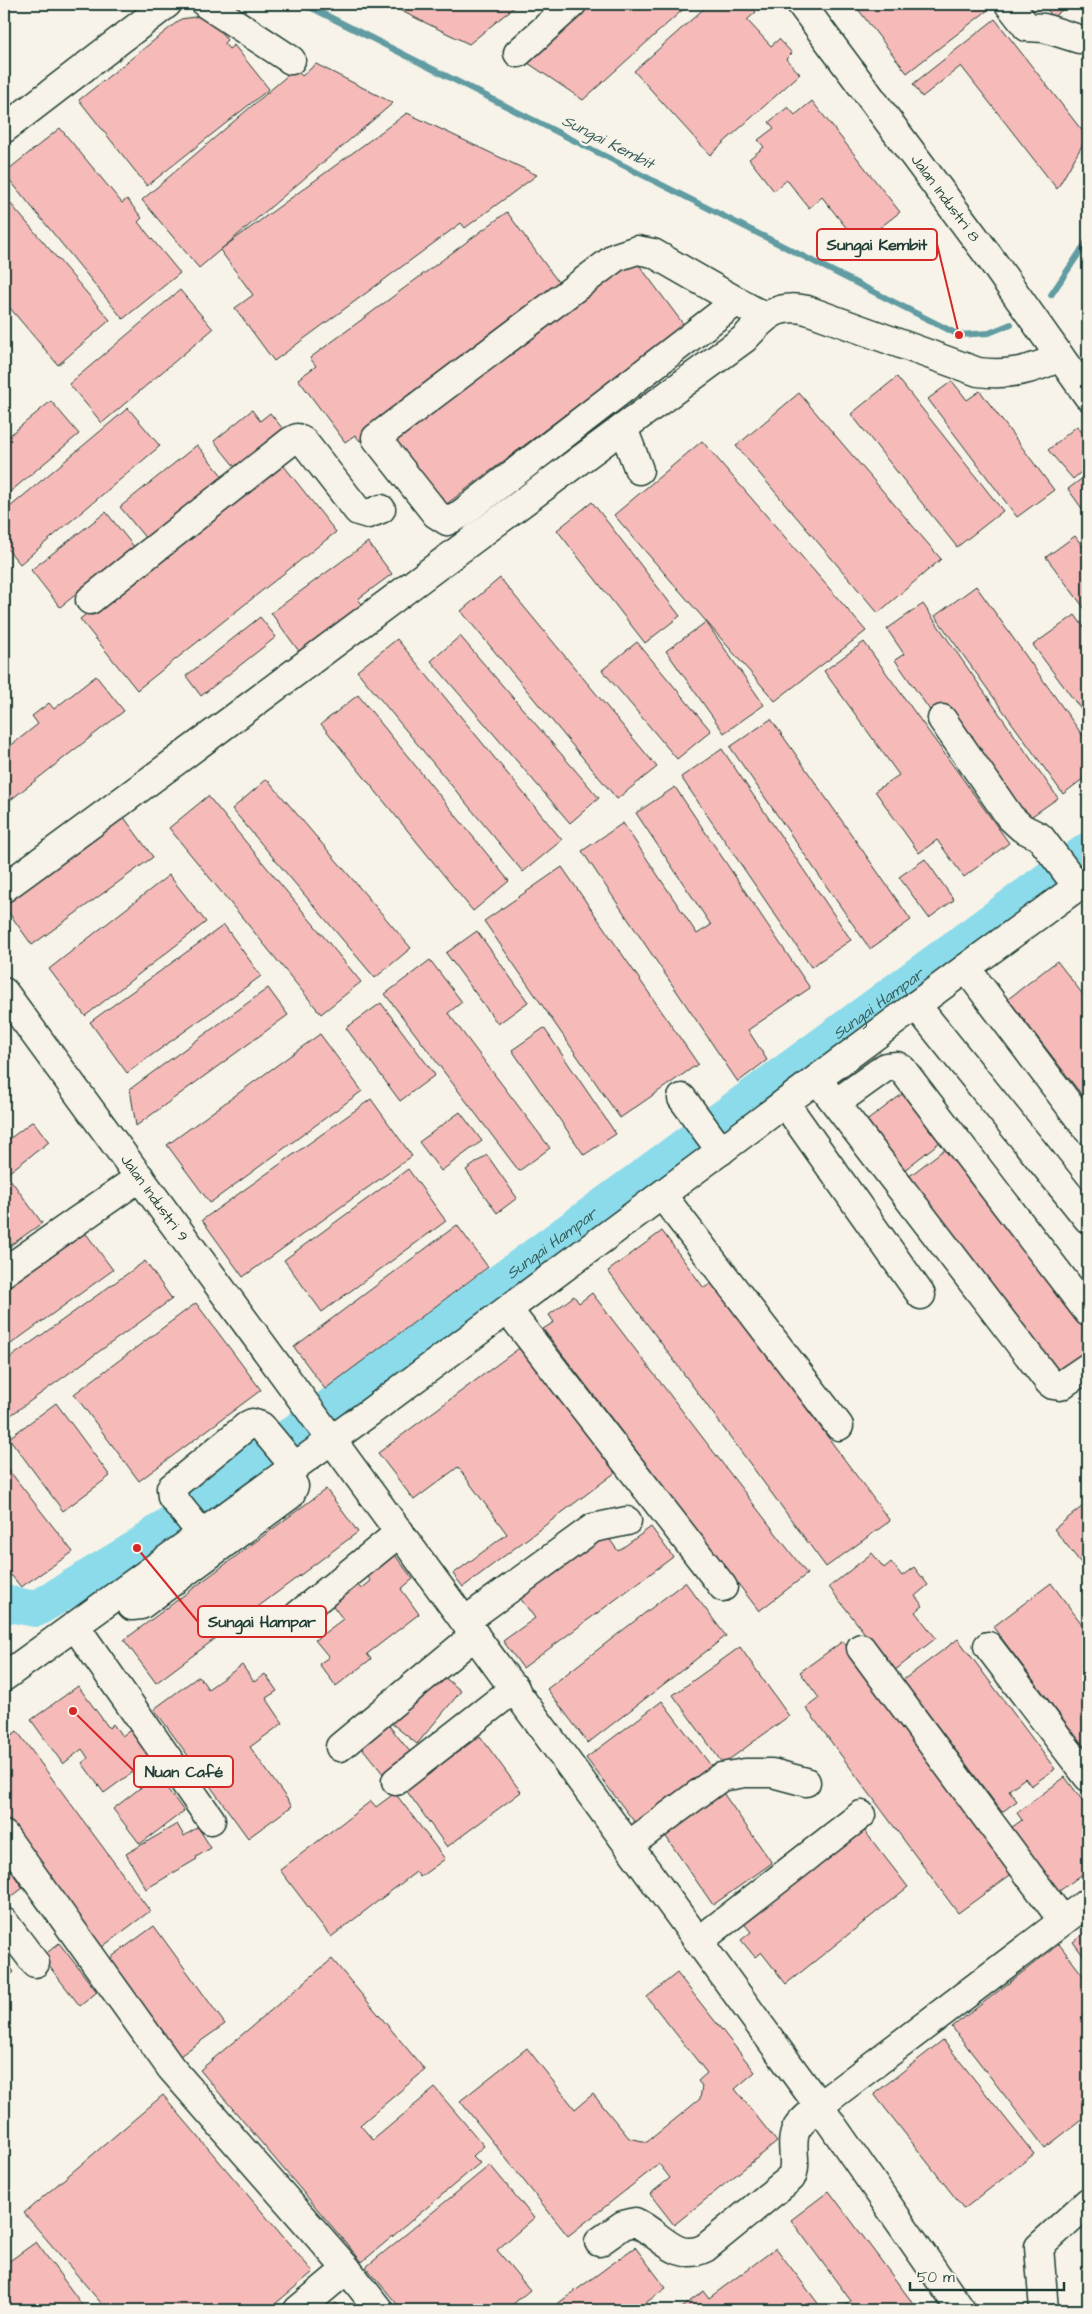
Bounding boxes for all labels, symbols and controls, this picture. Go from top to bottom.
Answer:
water label: Sungai Kembit [558,109,659,176]
street label: Jalan Industri 8 [906,150,985,246]
callout: Sungai Kembit [817,229,937,260]
text: Sungai Kembit [826,234,928,258]
water label: Sungai Hampar [828,962,930,1045]
street label: Jalan Industri 9 [116,1150,193,1246]
water label: Sungai Hampar [502,1202,603,1284]
callout: Sungai Hampar [198,1606,326,1637]
text: Sungai Hampar [207,1611,316,1635]
callout: Nuan Café [134,1756,233,1787]
text: Nuan Café [145,1761,224,1783]
scale bar [910,2259,1063,2291]
text: 50 m [917,2267,955,2288]

